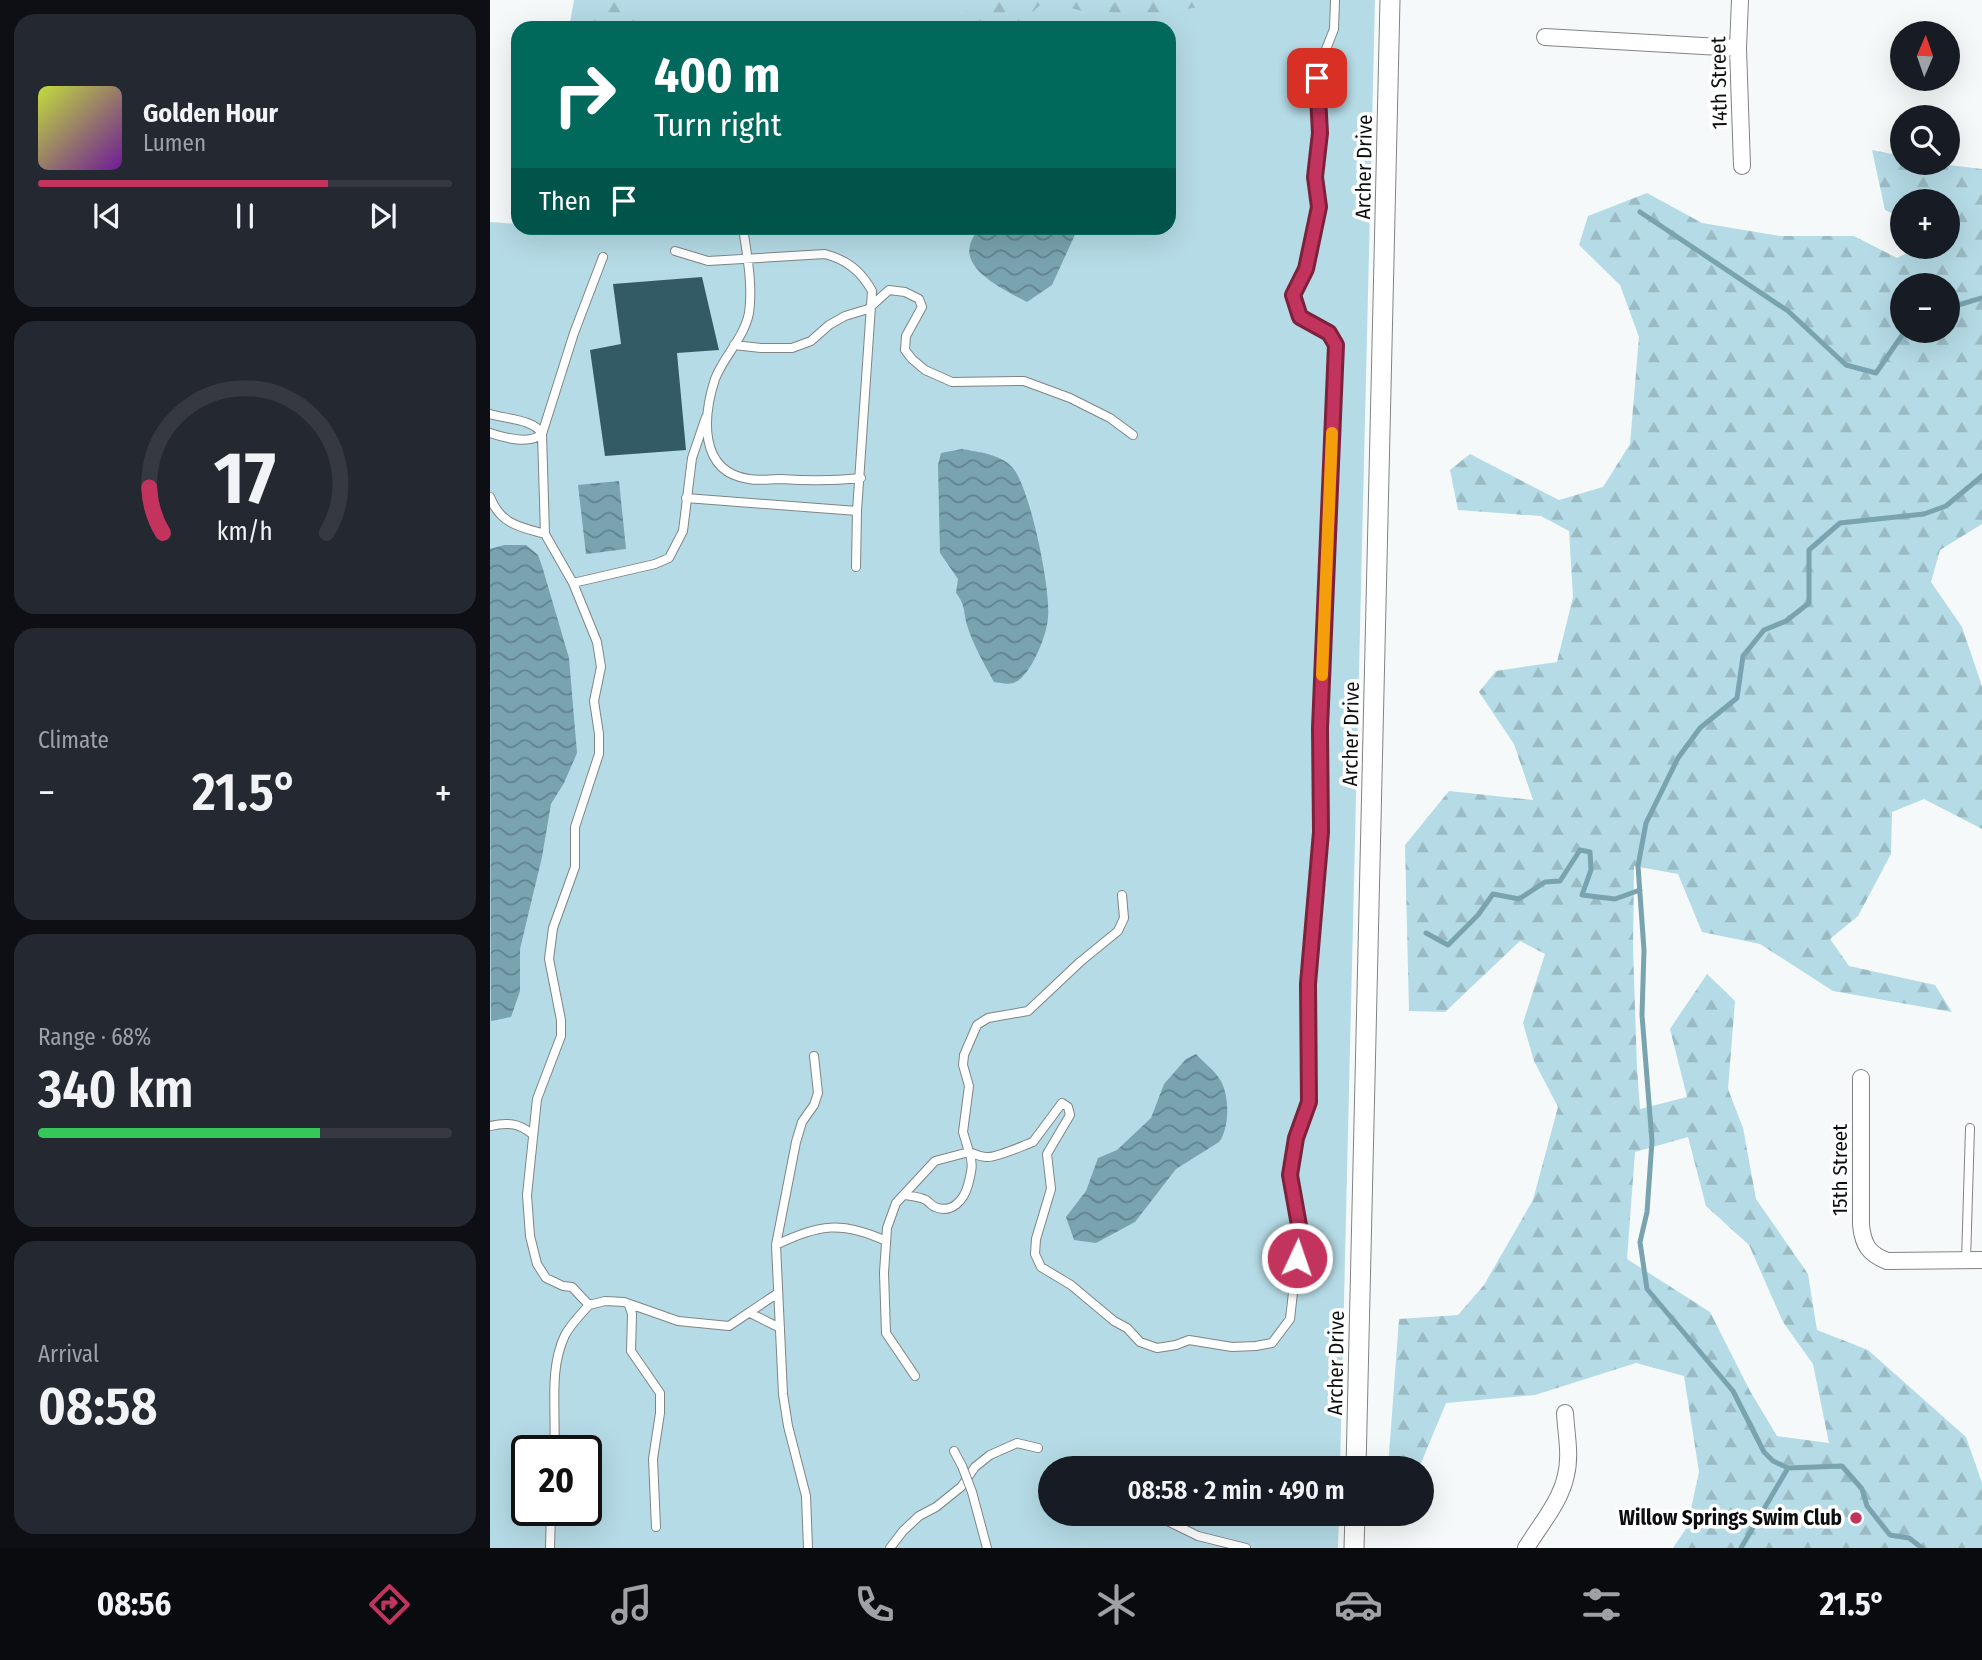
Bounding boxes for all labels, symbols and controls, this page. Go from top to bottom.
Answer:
north arrow [1890,21,1960,91]
map controls [1890,21,1960,343]
street label: 14th Street [1705,36,1733,130]
text: 400 m [654,46,780,105]
pin [1287,48,1347,108]
icon: right [539,49,630,140]
icon: arrive [1298,59,1336,97]
text: Golden Hour [143,98,278,129]
button: search [1890,105,1960,175]
text: Turn right [654,106,781,144]
street label: Archer Drive [1350,114,1378,220]
text: Lumen [143,129,206,157]
icon: arrive [605,182,643,220]
text: Then [539,186,591,217]
button: + [1890,189,1960,259]
icon: previous [88,197,126,235]
icon: pause [226,197,264,235]
icon: next [364,197,402,235]
button: − [1890,273,1960,343]
text: 17 [214,436,276,523]
text: km/h [217,517,273,547]
street label: Archer Drive [1337,681,1365,787]
text: Climate [38,726,109,754]
text: 21.5° [192,761,298,824]
text: − [38,770,55,816]
text: + [435,770,452,816]
text: Range · 68% [38,1023,151,1051]
text: 340 km [38,1058,193,1121]
street label: 15th Street [1827,1124,1853,1216]
position arrow [1260,1221,1334,1295]
street label: Archer Drive [1322,1310,1350,1416]
text: Arrival [38,1340,99,1368]
text: 08:58 [38,1375,158,1438]
speed limit sign: 20 [511,1435,602,1526]
text: 08:58 · 2 min · 490 m [1127,1475,1345,1506]
place label: Willow Springs Swim Club [1619,1505,1842,1531]
marker: Willow Springs Swim Club [1848,1510,1864,1526]
icon: directions [365,1580,414,1629]
icon: music [607,1580,656,1629]
icon: phone [850,1580,899,1629]
icon: climate [1092,1580,1141,1629]
icon: car [1334,1580,1383,1629]
icon: filters [1577,1580,1626,1629]
text: 08:56 [97,1585,171,1623]
text: 21.5° [1819,1585,1885,1623]

